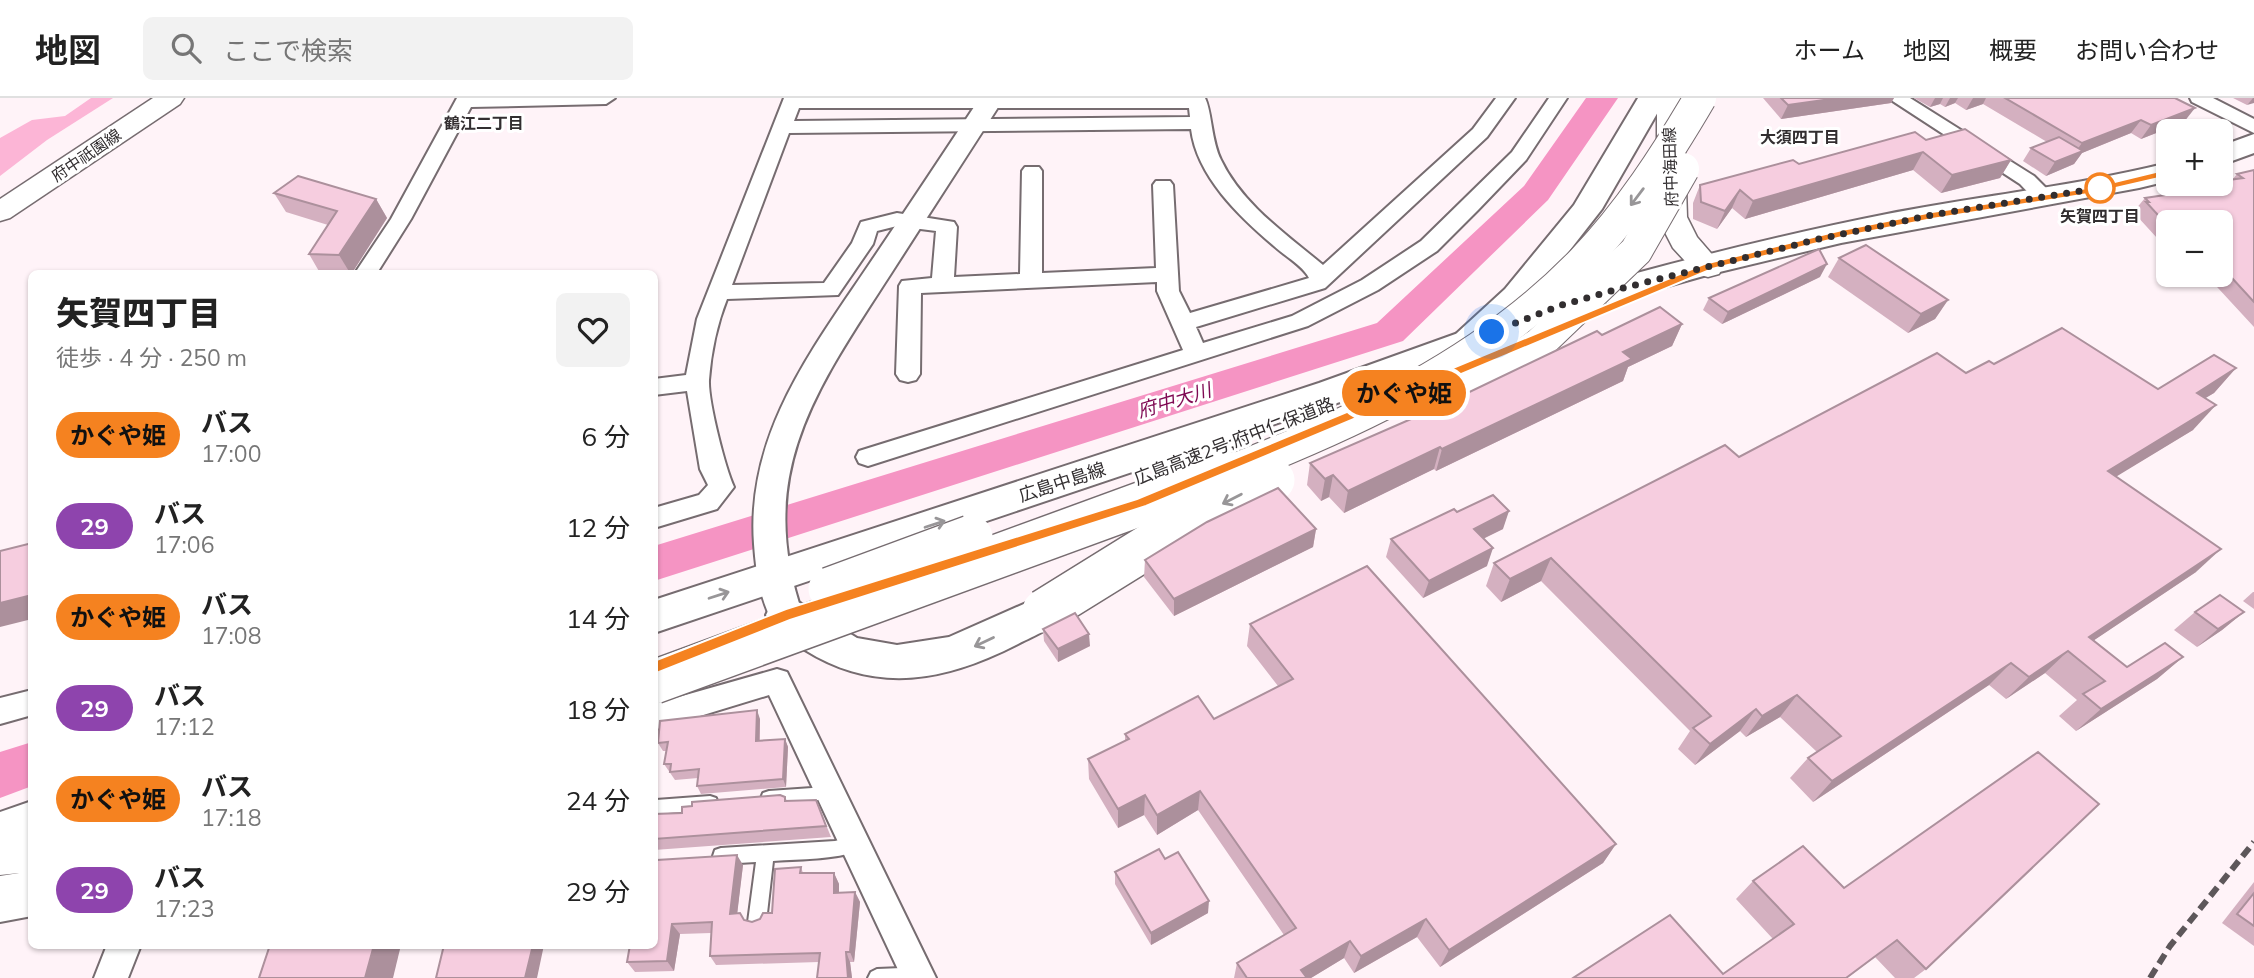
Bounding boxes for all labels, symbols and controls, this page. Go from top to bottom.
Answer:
search box [143,17,633,80]
text: 地図 [35,29,101,70]
icon: search [167,29,205,67]
text: ここで検索 [223,34,353,67]
text: ホーム [1794,35,1865,65]
text: 地図 [1903,35,1951,65]
text: 概要 [1989,35,2037,65]
text: お問い合わせ [2075,35,2219,65]
district label: 鶴江二丁目 [444,113,524,133]
map controls [2156,119,2233,287]
button: + [2156,119,2233,196]
street label: 府中祇園線 [47,124,125,186]
street label: 府中海田線 [1659,127,1681,207]
district label: 大須四丁目 [1760,127,1840,147]
marker: 矢賀四丁目 [2085,173,2115,203]
one-way arrow [1629,187,1644,205]
place label: 矢賀四丁目 [2060,206,2140,226]
button: − [2156,210,2233,287]
text: 矢賀四丁目 [56,292,221,333]
button: heart [556,293,630,367]
your location [1474,314,1509,349]
text: 徒歩 · 4 分 · 250 m [56,343,247,372]
line badge: かぐや姫 [1355,370,1453,416]
water label: 府中大川 [1134,377,1216,423]
text: かぐや姫 [1356,378,1452,408]
street label: 広島高速2号;府中仁保道路 [1130,392,1338,490]
text: バス [201,406,253,439]
text: かぐや姫 [70,420,166,450]
text: 6 分 [582,420,630,453]
text: 17:00 [201,439,261,468]
street label: 広島中島線 [1016,457,1108,507]
one-way arrow [1222,492,1242,506]
text: バス [154,497,206,530]
text: 29 [80,511,109,541]
text: 12 分 [566,511,630,544]
one-way arrow [924,517,946,529]
text: 17:06 [154,530,214,559]
text: バス [201,588,253,621]
one-way arrow [708,588,730,600]
text: かぐや姫 [70,602,166,632]
text: 14 分 [566,602,630,635]
text: 17:08 [201,621,261,650]
one-way arrow [974,636,995,650]
text: バス [154,679,206,712]
text: 29 [80,693,109,723]
text: 18 分 [566,693,630,726]
text: 17:12 [154,712,214,741]
text: バス [201,770,253,803]
text: かぐや姫 [70,784,166,814]
text: 24 分 [566,784,630,817]
text: 17:18 [201,803,261,832]
text: バス [154,861,206,894]
text: 29 [80,875,109,905]
text: 29 分 [566,875,630,908]
text: 17:23 [154,894,214,923]

